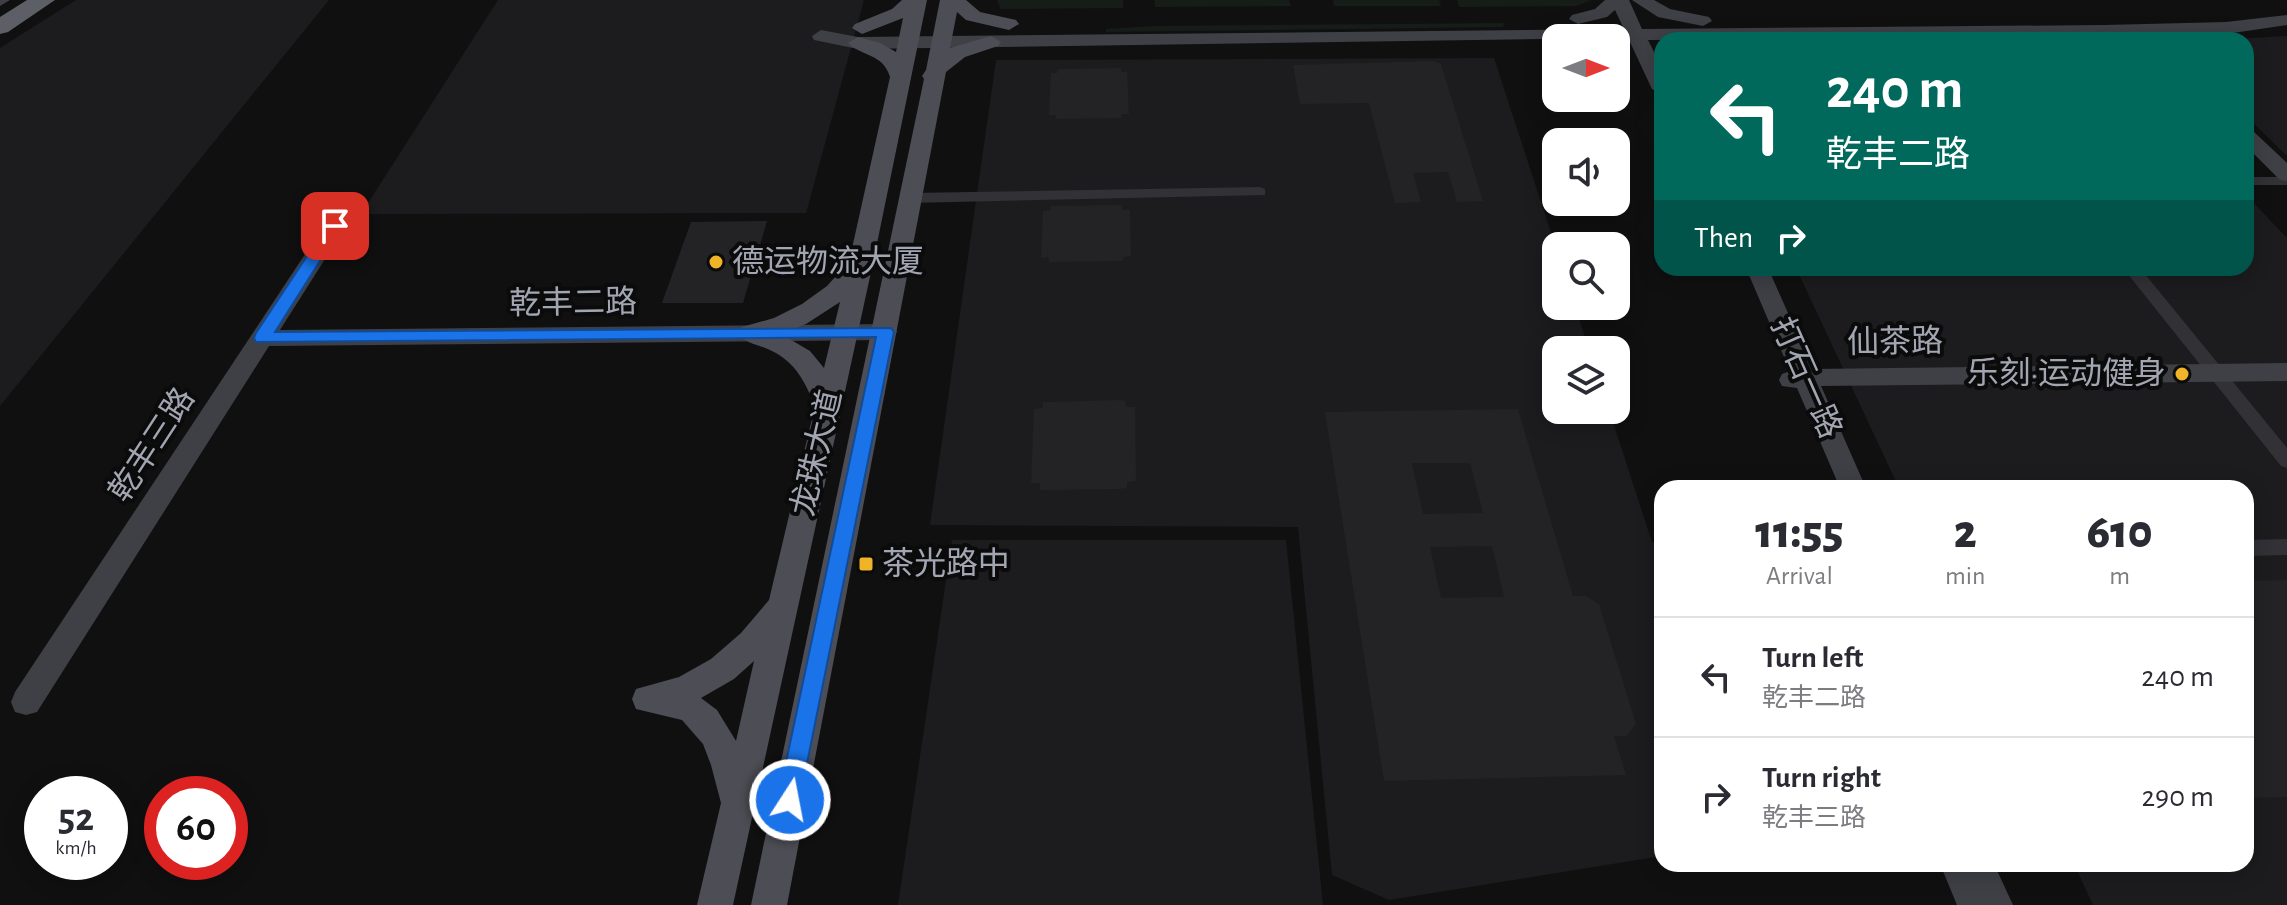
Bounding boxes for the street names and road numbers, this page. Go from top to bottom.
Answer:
street label: 乾丰二路 [509,284,637,320]
street label: 打石一路 [1765,312,1848,443]
street label: 仙茶路 [1847,323,1943,359]
street label: 乾丰三路 [102,382,200,507]
street label: 龙珠大道 [785,387,847,519]

